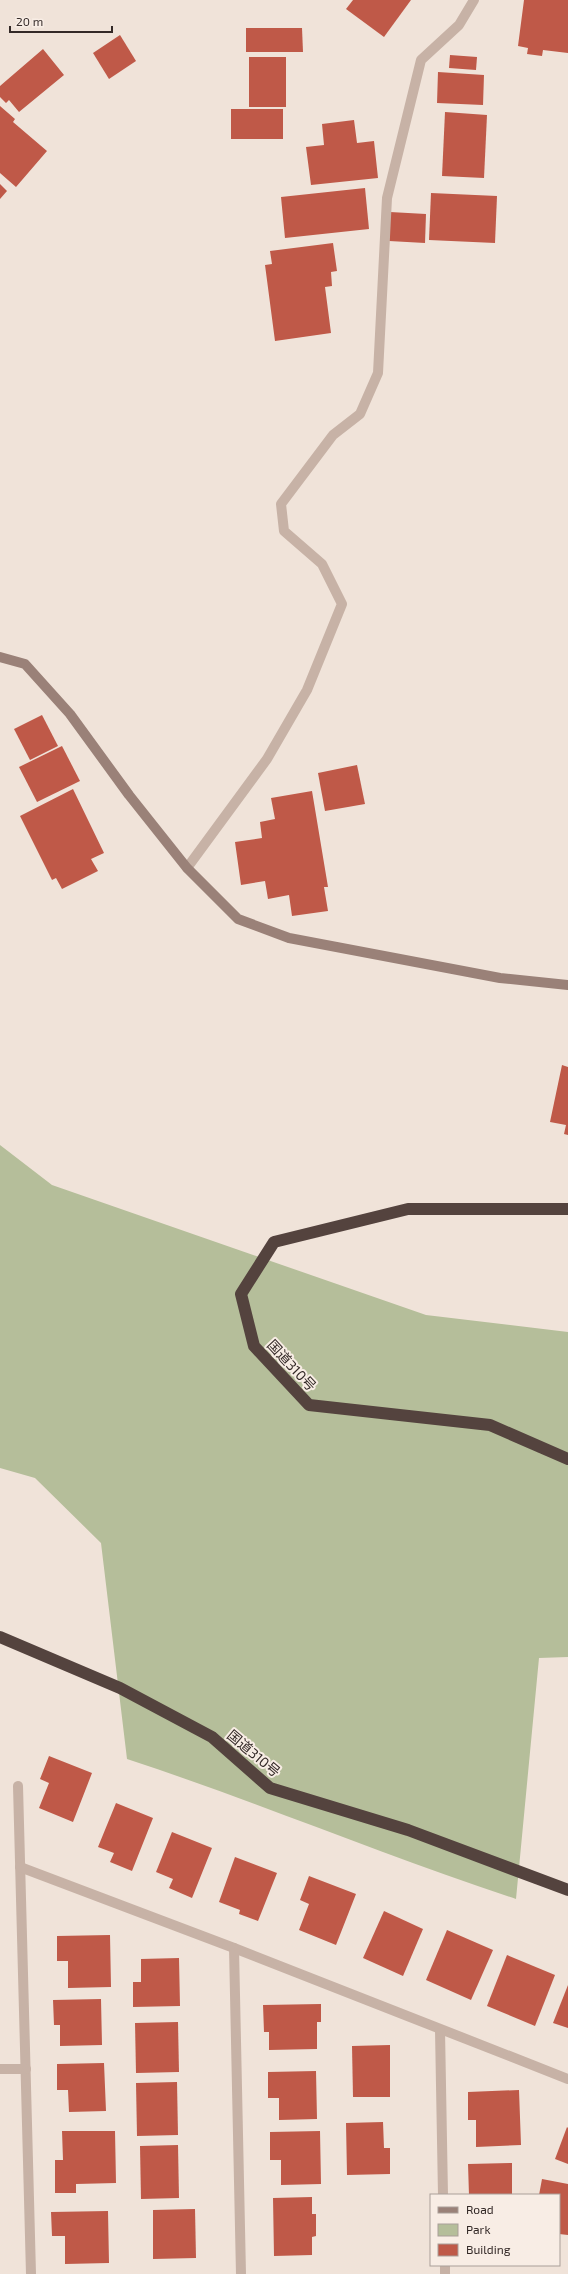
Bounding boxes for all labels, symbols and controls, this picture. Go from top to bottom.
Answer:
scale bar [10,8,112,34]
text: 20 m [16,14,43,28]
street label: 国道310号 [264,1336,320,1394]
street label: 国道310号 [224,1726,284,1780]
legend [430,2194,560,2266]
text: Road [466,2202,494,2216]
text: Park [466,2222,491,2236]
text: Building [466,2242,511,2256]

